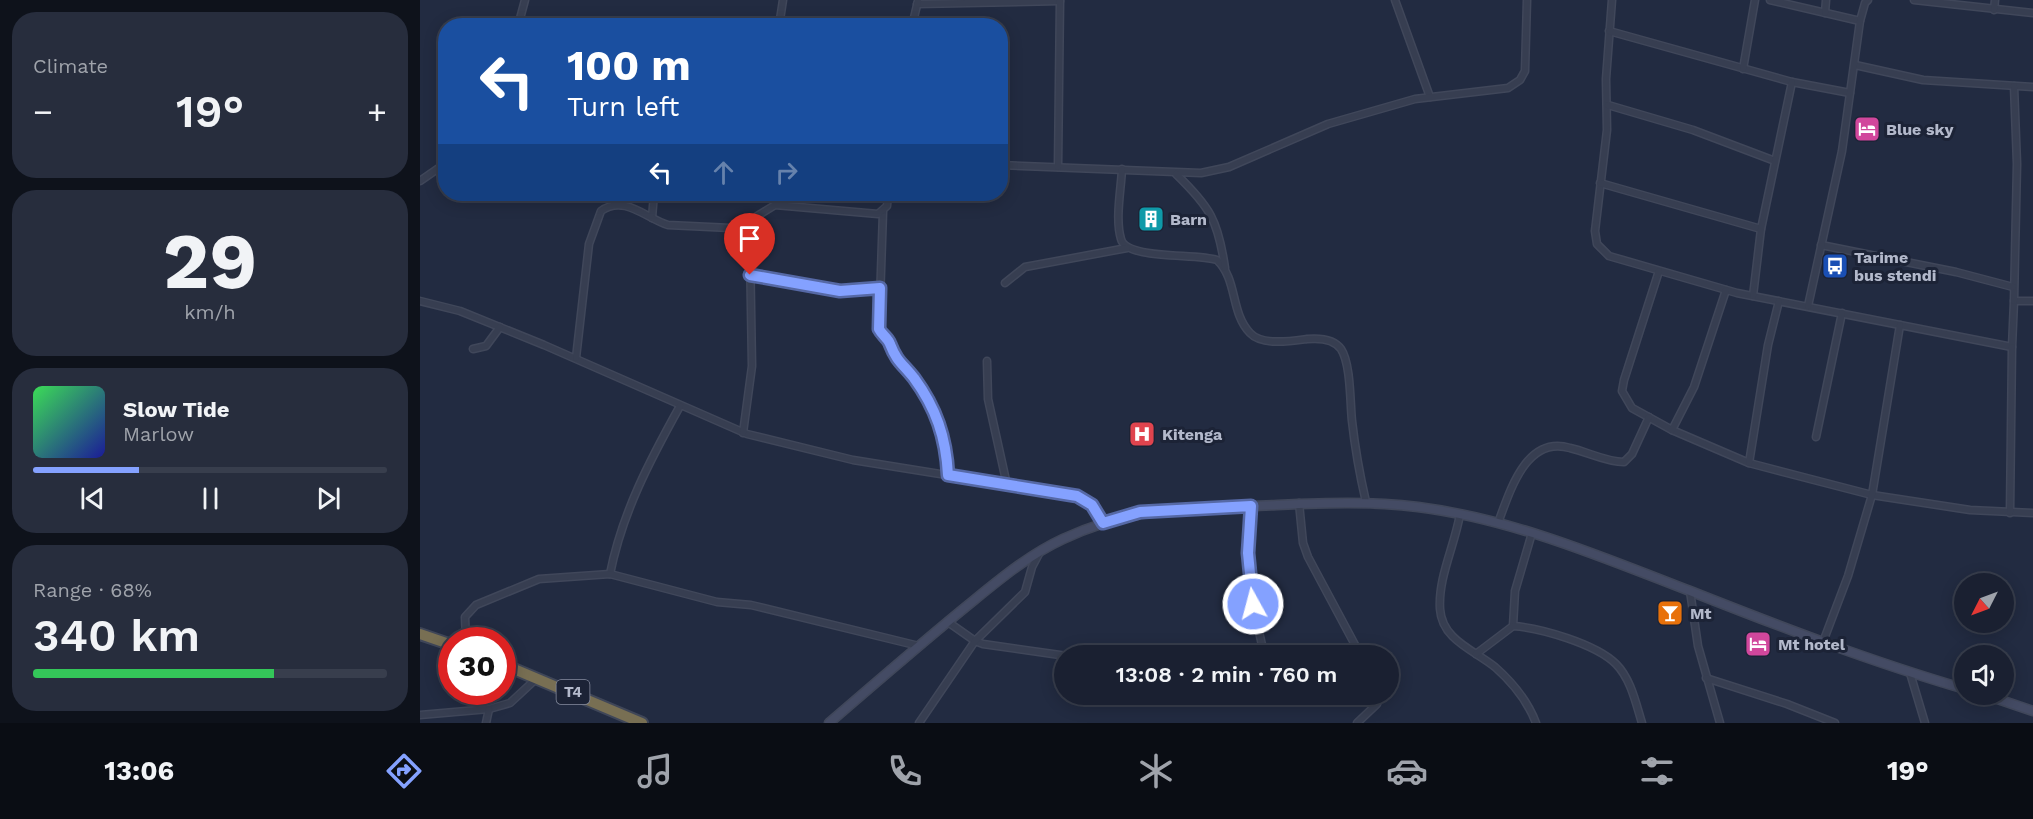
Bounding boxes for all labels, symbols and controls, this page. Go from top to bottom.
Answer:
text: 100 m [567,41,691,90]
icon: left [468,42,546,120]
text: Climate [33,54,108,78]
text: 19° [176,85,244,138]
text: Turn left [567,91,679,123]
text: − [33,92,53,131]
text: + [367,92,387,131]
hotel icon: Blue sky [1852,114,1882,144]
place label: Blue sky [1886,120,1954,139]
icon: left [644,156,677,189]
icon: ahead [707,156,740,189]
icon: right [770,156,803,189]
building icon: Barn [1136,204,1166,234]
place label: Barn [1170,210,1207,229]
pin [724,213,775,275]
text: 29 [163,215,257,307]
icon: arrive [733,222,766,255]
place label: Tarime bus stendi [1854,248,1936,285]
bus stop icon: Tarime bus stendi [1820,251,1850,281]
text: km/h [184,300,236,324]
text: Slow Tide [123,397,230,422]
hospital icon: Kitenga [1127,419,1157,449]
text: Marlow [123,422,194,446]
place label: Kitenga [1162,425,1223,444]
icon: previous [76,482,109,515]
icon: pause [194,482,227,515]
icon: next [312,482,345,515]
position arrow [1221,572,1285,636]
north arrow [1954,573,2014,633]
map controls [1954,573,2014,705]
text: Range · 68% [33,578,152,602]
bar icon: Mt [1655,598,1685,628]
place label: Mt [1690,604,1712,623]
text: 340 km [33,609,200,662]
speed limit sign: 30 [438,627,516,705]
hotel icon: Mt hotel [1743,629,1773,659]
place label: Mt hotel [1778,635,1846,654]
button: sound [1954,645,2014,705]
text: 13:08 · 2 min · 760 m [1116,662,1337,687]
road number: T4 [556,680,590,704]
icon: directions [383,750,425,792]
icon: music [634,750,676,792]
icon: phone [884,750,926,792]
icon: climate [1135,750,1177,792]
icon: car [1386,750,1428,792]
icon: filters [1636,750,1678,792]
text: 13:06 [104,755,174,787]
text: 19° [1887,755,1929,787]

